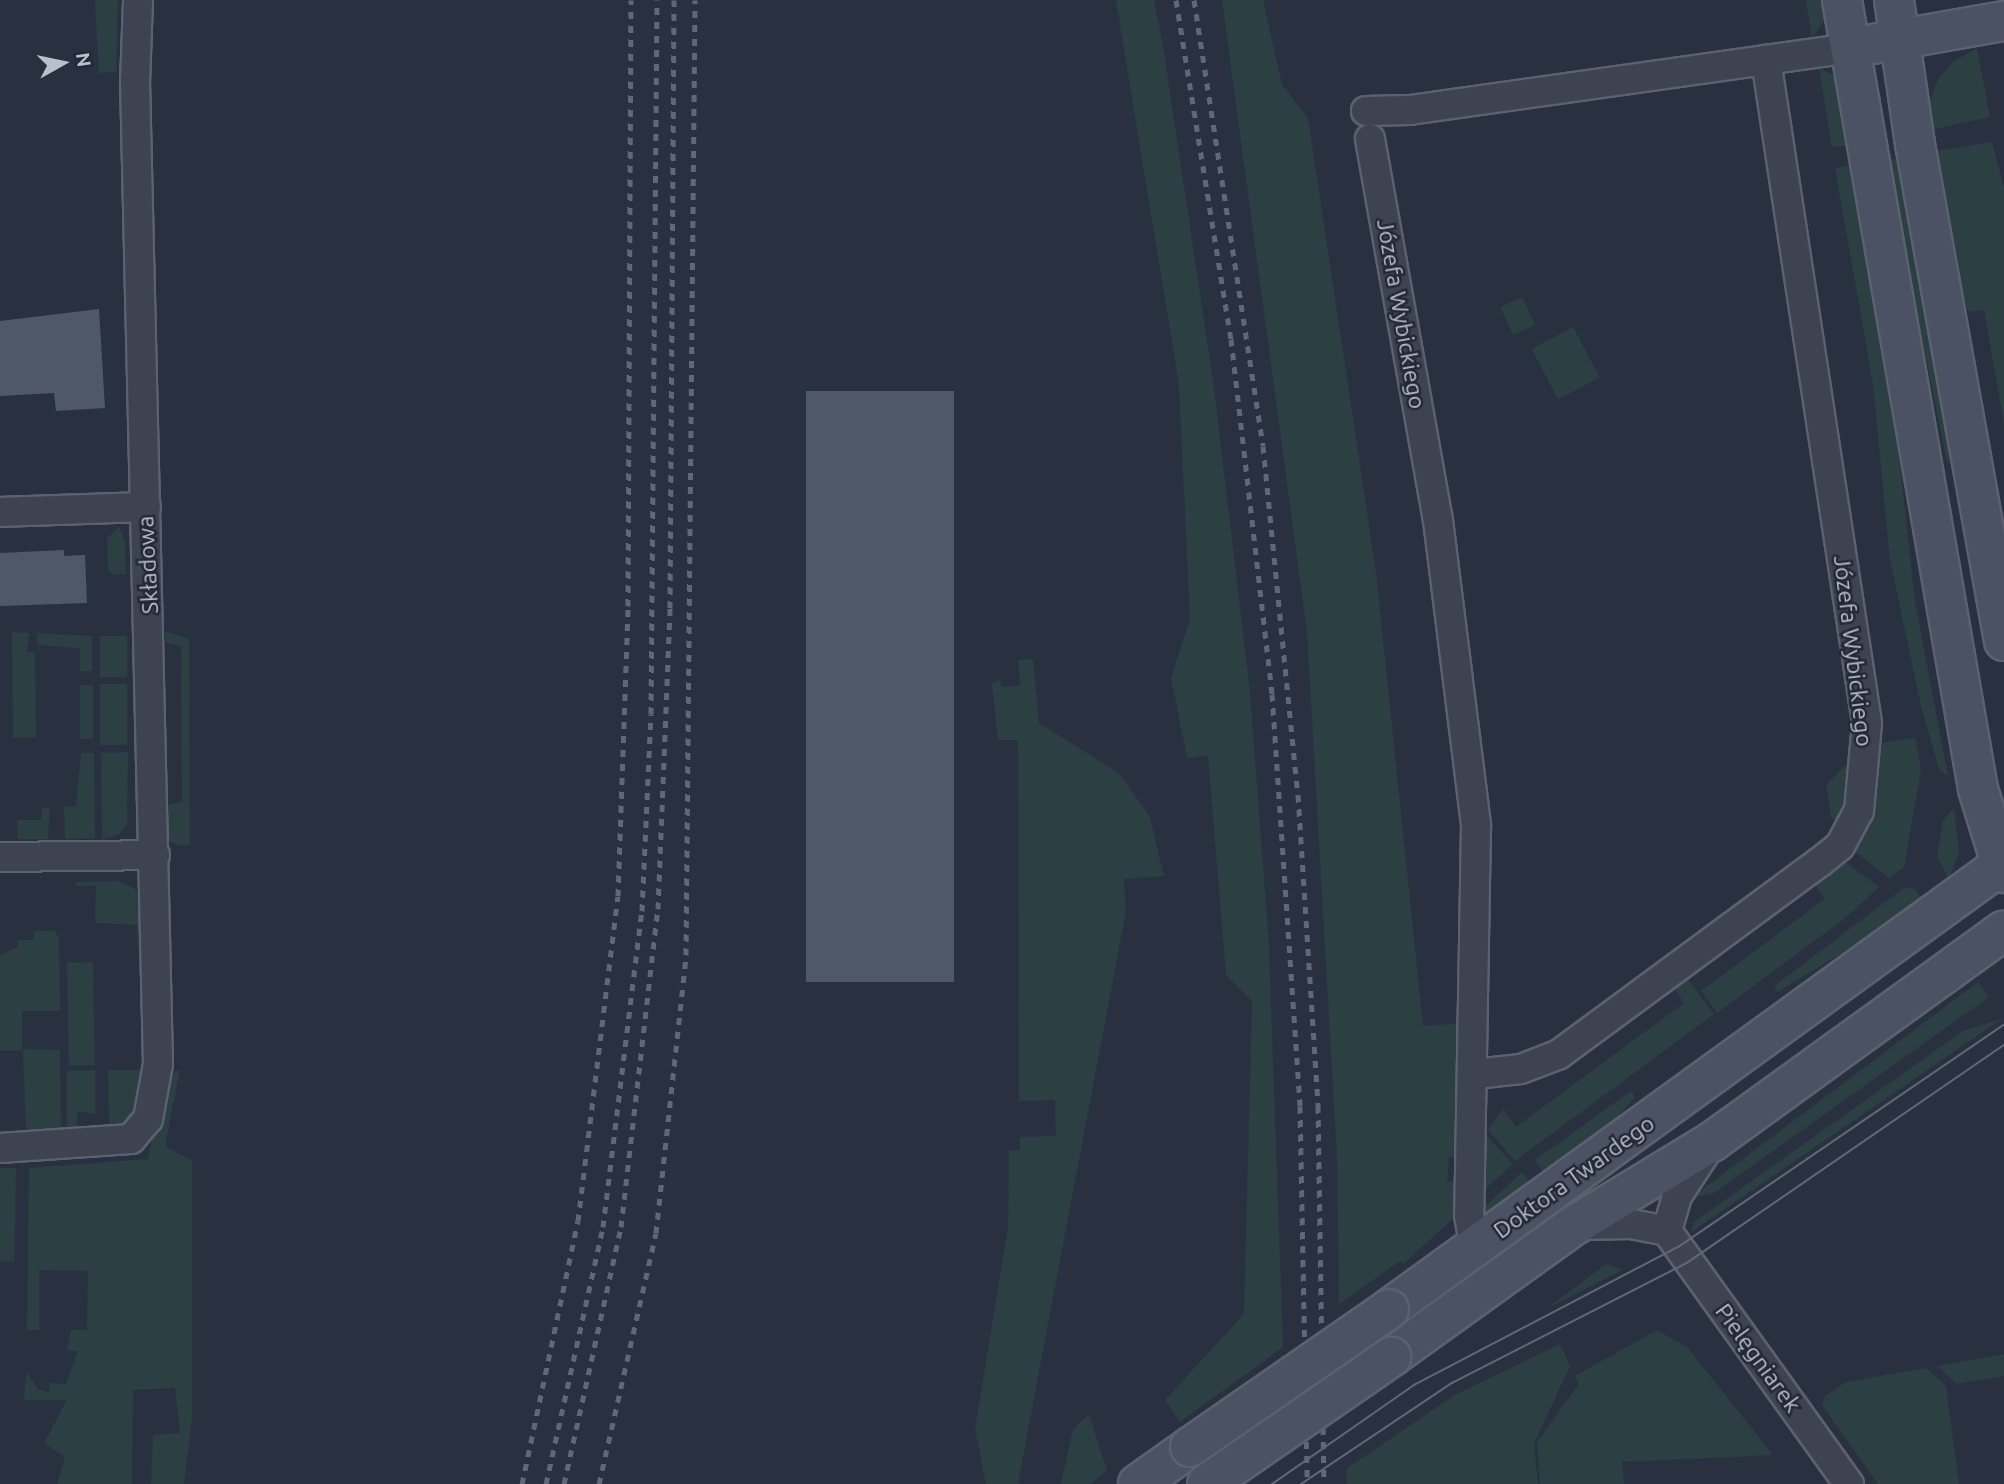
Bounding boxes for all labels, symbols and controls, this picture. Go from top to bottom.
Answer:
north arrow [28,28,98,98]
text: N [72,51,96,68]
street label: Józefa Wybickiego [1371,217,1431,411]
street label: Składowa [132,515,164,615]
street label: Józefa Wybickiego [1828,554,1878,748]
street label: Doktora Twardego [1488,1109,1660,1245]
street label: Pielęgniarek [1709,1298,1807,1418]

